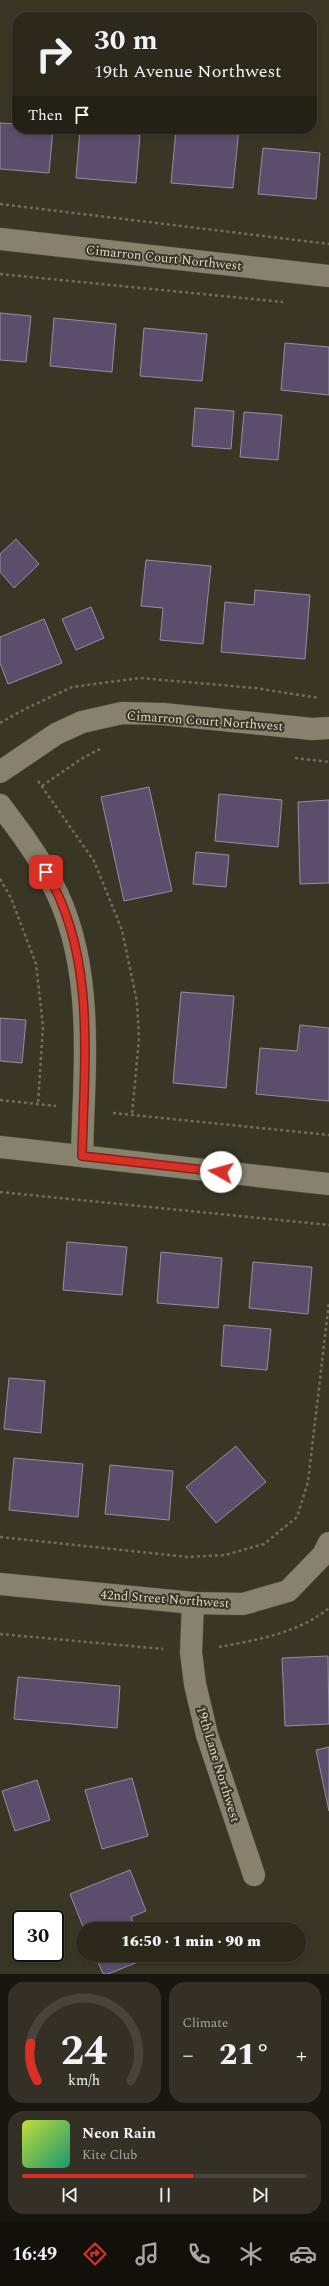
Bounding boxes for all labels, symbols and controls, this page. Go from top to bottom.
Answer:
text: 30 m [94,19,158,62]
icon: right [28,28,80,80]
text: 19th Avenue Northwest [94,58,281,85]
text: Then [28,104,63,127]
icon: arrive [71,104,93,126]
street label: Cimarron Court Northwest [85,240,243,276]
street label: Cimarron Court Northwest [126,706,284,736]
pin [29,855,63,889]
icon: arrive [35,861,57,883]
position arrow [200,1151,242,1193]
street label: 42nd Street Northwest [100,1585,230,1614]
street label: 19th Lane Northwest [191,1704,245,1825]
speed limit sign: 30 [12,1910,64,1962]
text: 16:50 · 1 min · 90 m [121,1930,261,1953]
text: Climate [183,2013,228,2033]
text: 24 [61,2019,108,2082]
text: 21° [219,2032,270,2078]
text: − [183,2039,194,2072]
text: + [296,2039,307,2072]
text: km/h [68,2069,100,2091]
text: Neon Rain [82,2122,156,2145]
text: Kite Club [82,2145,137,2165]
icon: previous [59,2184,81,2206]
icon: pause [154,2184,176,2206]
icon: next [249,2184,271,2206]
icon: directions [81,2240,109,2268]
icon: music [133,2240,161,2268]
icon: phone [185,2240,213,2268]
icon: climate [237,2240,265,2268]
icon: car [289,2240,317,2268]
text: 16:49 [12,2241,57,2268]

